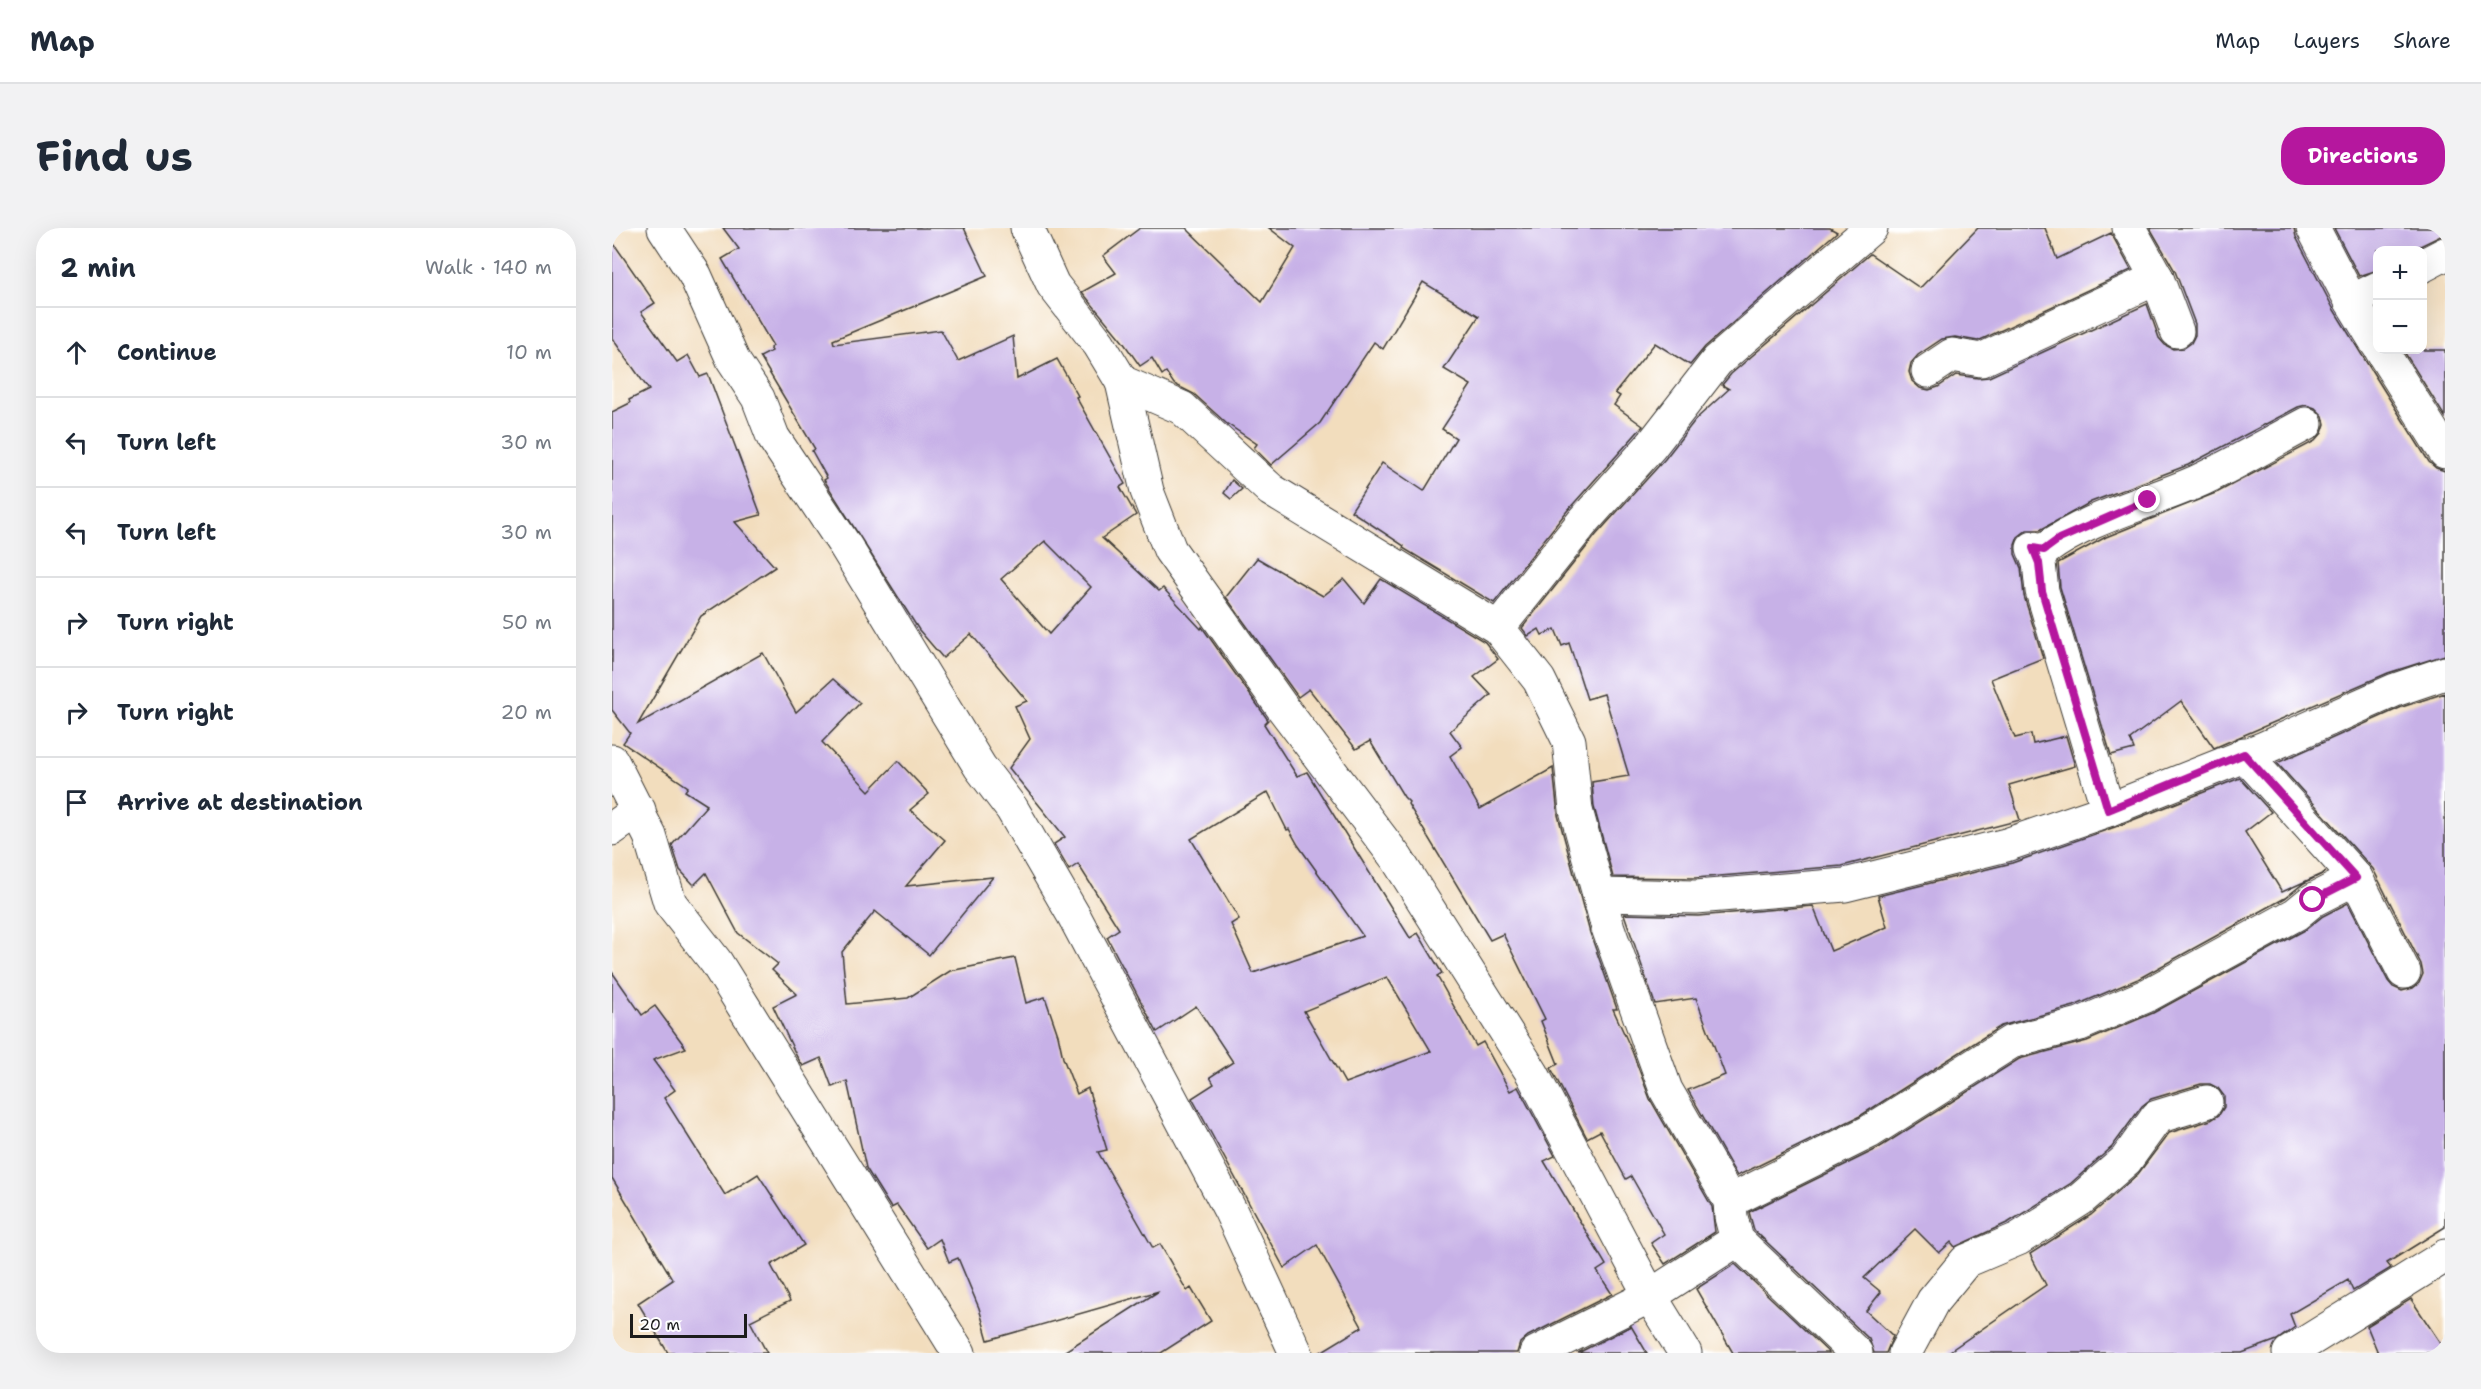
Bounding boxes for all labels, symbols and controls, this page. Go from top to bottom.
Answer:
text: Map [30,22,95,60]
text: Map [2215,27,2260,55]
text: Layers [2293,27,2360,55]
text: Share [2393,27,2451,55]
button: Directions [2281,127,2445,185]
text: Find us [36,128,193,184]
map controls [2373,246,2427,354]
button: + [2373,246,2427,300]
text: 2 min [60,250,136,285]
text: Walk · 140 m [425,254,552,280]
button: − [2373,300,2427,354]
icon: ahead [60,336,93,369]
text: Continue [117,338,217,367]
text: 10 m [506,339,552,365]
icon: left [60,426,93,459]
text: Turn left [117,428,216,457]
text: 30 m [500,429,552,455]
route end [2134,486,2160,512]
icon: left [60,516,93,549]
text: Turn left [117,518,216,547]
text: 30 m [500,519,552,545]
icon: right [60,606,93,639]
text: Turn right [117,608,234,637]
text: 50 m [502,609,552,635]
icon: right [60,696,93,729]
text: Turn right [117,698,234,727]
text: 20 m [501,699,552,725]
icon: arrive [60,786,93,819]
text: Arrive at destination [117,788,363,817]
route start [2299,886,2325,912]
scale bar [630,1311,747,1338]
text: 20 m [639,1314,680,1335]

